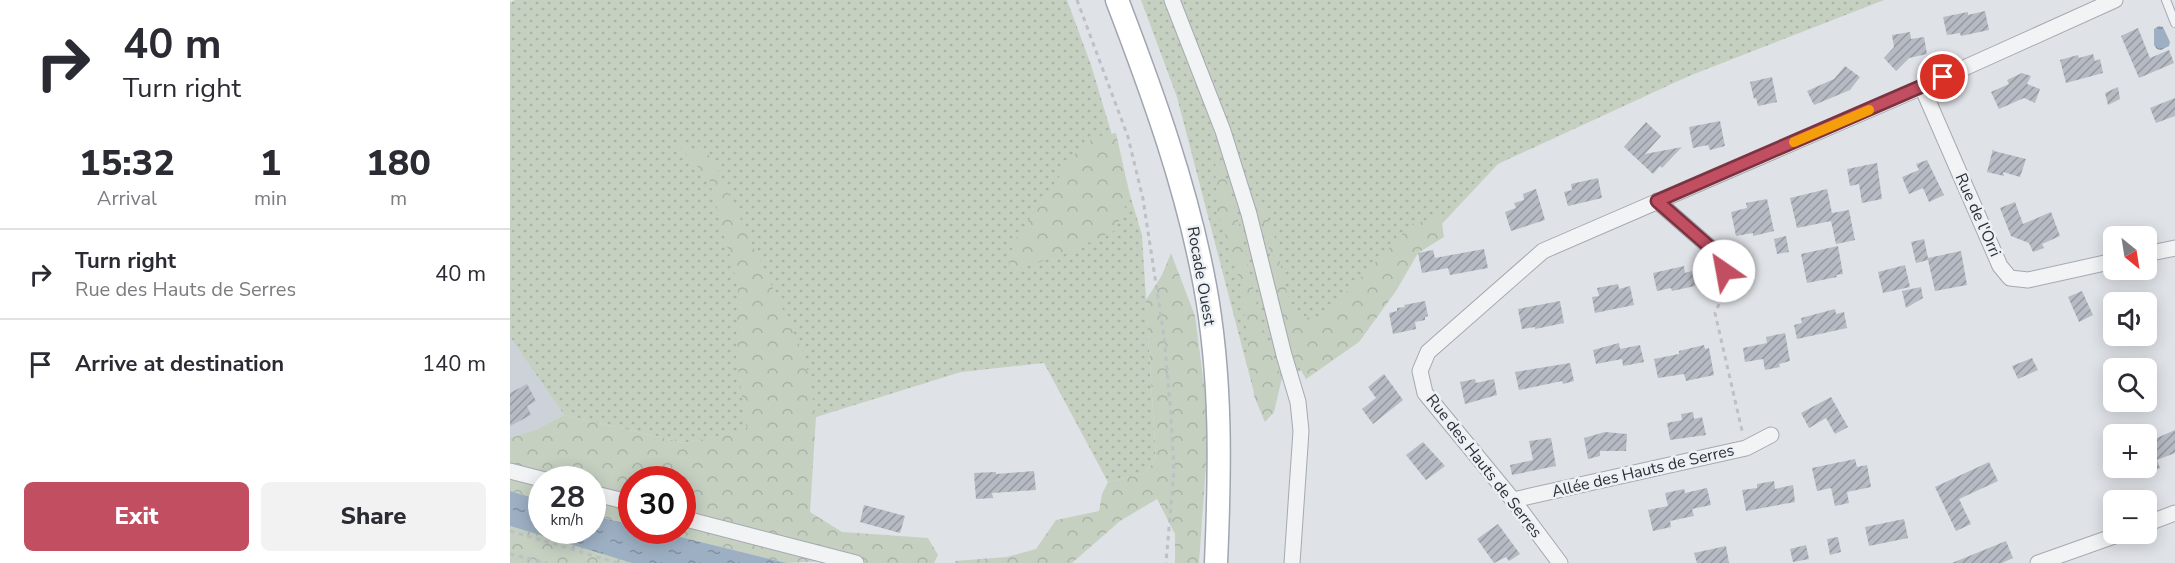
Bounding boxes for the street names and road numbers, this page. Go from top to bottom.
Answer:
street label: Rue de l'Orri [1950,170,2006,260]
street label: Rocade Ouest [1181,225,1221,328]
street label: Rue des Hauts de Serres [1421,390,1547,542]
street label: Allée des Hauts de Serres [1550,439,1736,503]

